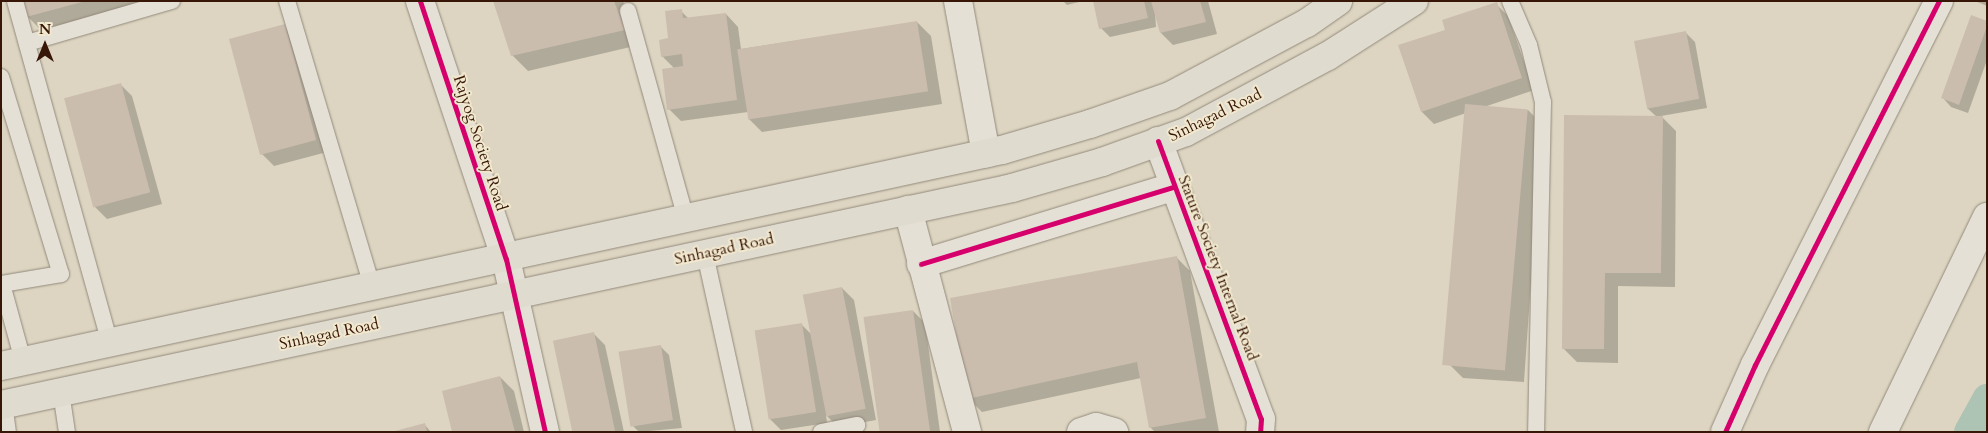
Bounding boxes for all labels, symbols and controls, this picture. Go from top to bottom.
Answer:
north arrow [20,20,70,70]
text: N [39,20,51,39]
street label: Rajyog Society Road [449,73,511,213]
street label: Sinhagad Road [1165,84,1265,146]
street label: Stature Society Internal Road [1174,173,1262,363]
street label: Sinhagad Road [673,229,775,269]
street label: Sinhagad Road [278,314,380,354]

